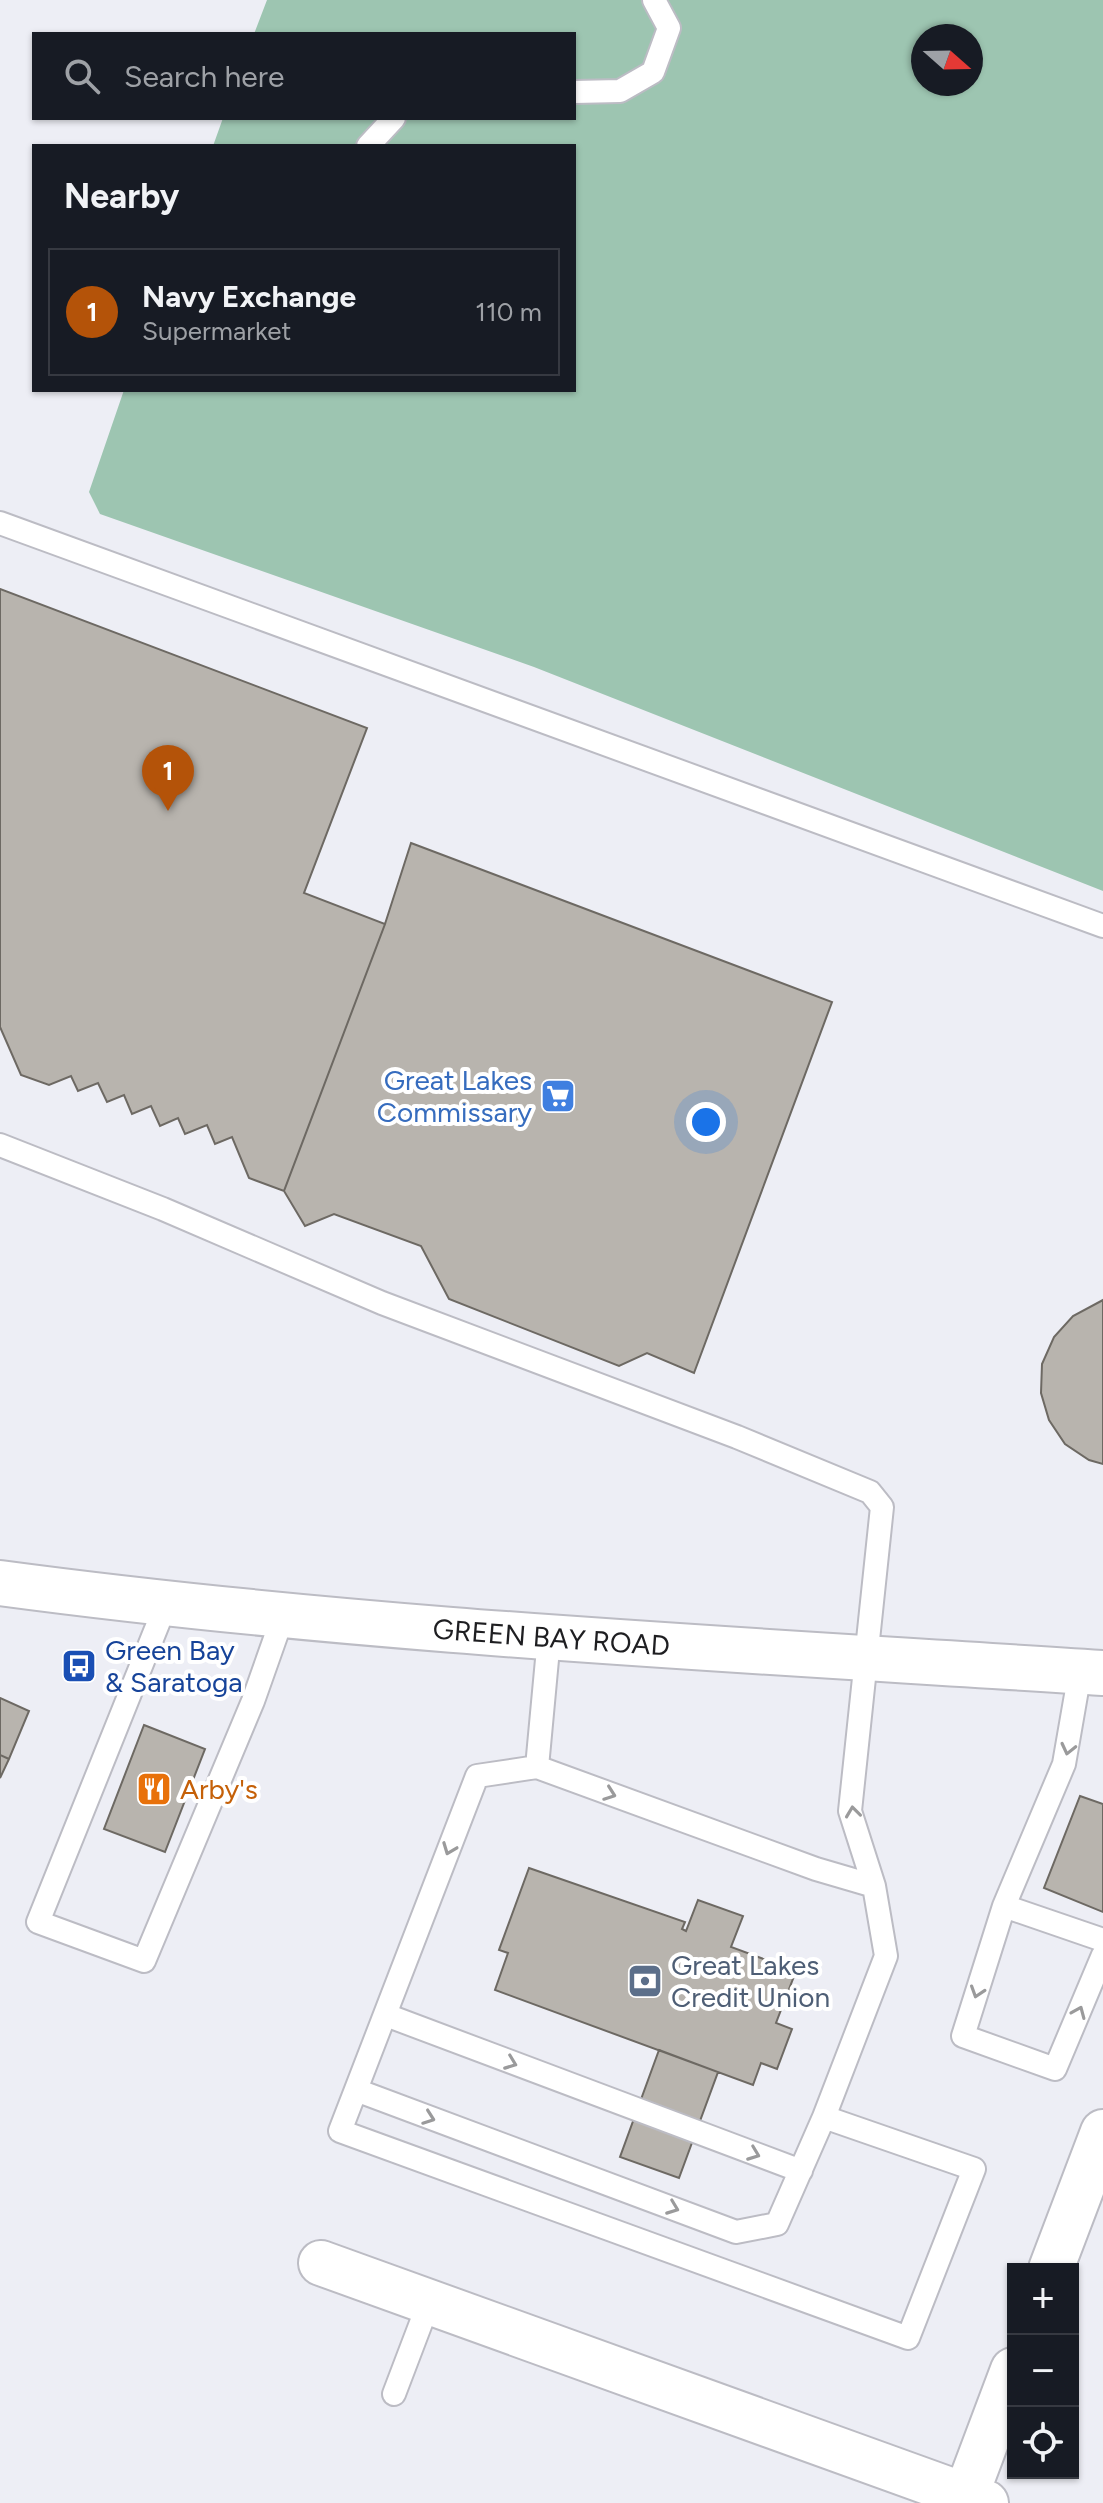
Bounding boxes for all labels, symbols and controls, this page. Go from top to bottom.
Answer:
north arrow [911,24,983,96]
search box [32,32,576,120]
icon: search [60,54,104,98]
text: Search here [124,58,284,95]
text: Nearby [64,176,179,217]
text: Navy Exchange [142,278,356,315]
text: 1 [87,296,97,328]
text: 110 m [475,296,542,328]
text: Supermarket [142,315,291,347]
pin: 1 [142,745,194,811]
place label: Great Lakes Commissary [377,1063,532,1129]
supermarket icon: Great Lakes Commissary [539,1077,577,1115]
your location [686,1102,726,1142]
street label: GREEN BAY ROAD [431,1611,671,1663]
place label: Green Bay & Saratoga [105,1633,243,1699]
bus stop icon: Green Bay & Saratoga [60,1647,98,1685]
one-way arrow [1060,1741,1077,1755]
restaurant icon: Arby's [135,1770,173,1808]
place label: Arby's [180,1772,258,1806]
one-way arrow [602,1784,616,1801]
one-way arrow [845,1805,862,1818]
one-way arrow [442,1841,459,1855]
place label: Great Lakes Credit Union [671,1948,830,2014]
bank icon: Great Lakes Credit Union [626,1962,664,2000]
one-way arrow [970,1984,986,1998]
one-way arrow [1069,2006,1086,2020]
one-way arrow [503,2053,517,2070]
one-way arrow [421,2108,435,2125]
one-way arrow [746,2144,760,2161]
one-way arrow [665,2199,679,2215]
map controls [1007,2263,1079,2479]
button: + [1007,2263,1079,2335]
button: − [1007,2335,1079,2407]
button: locate [1007,2407,1079,2479]

